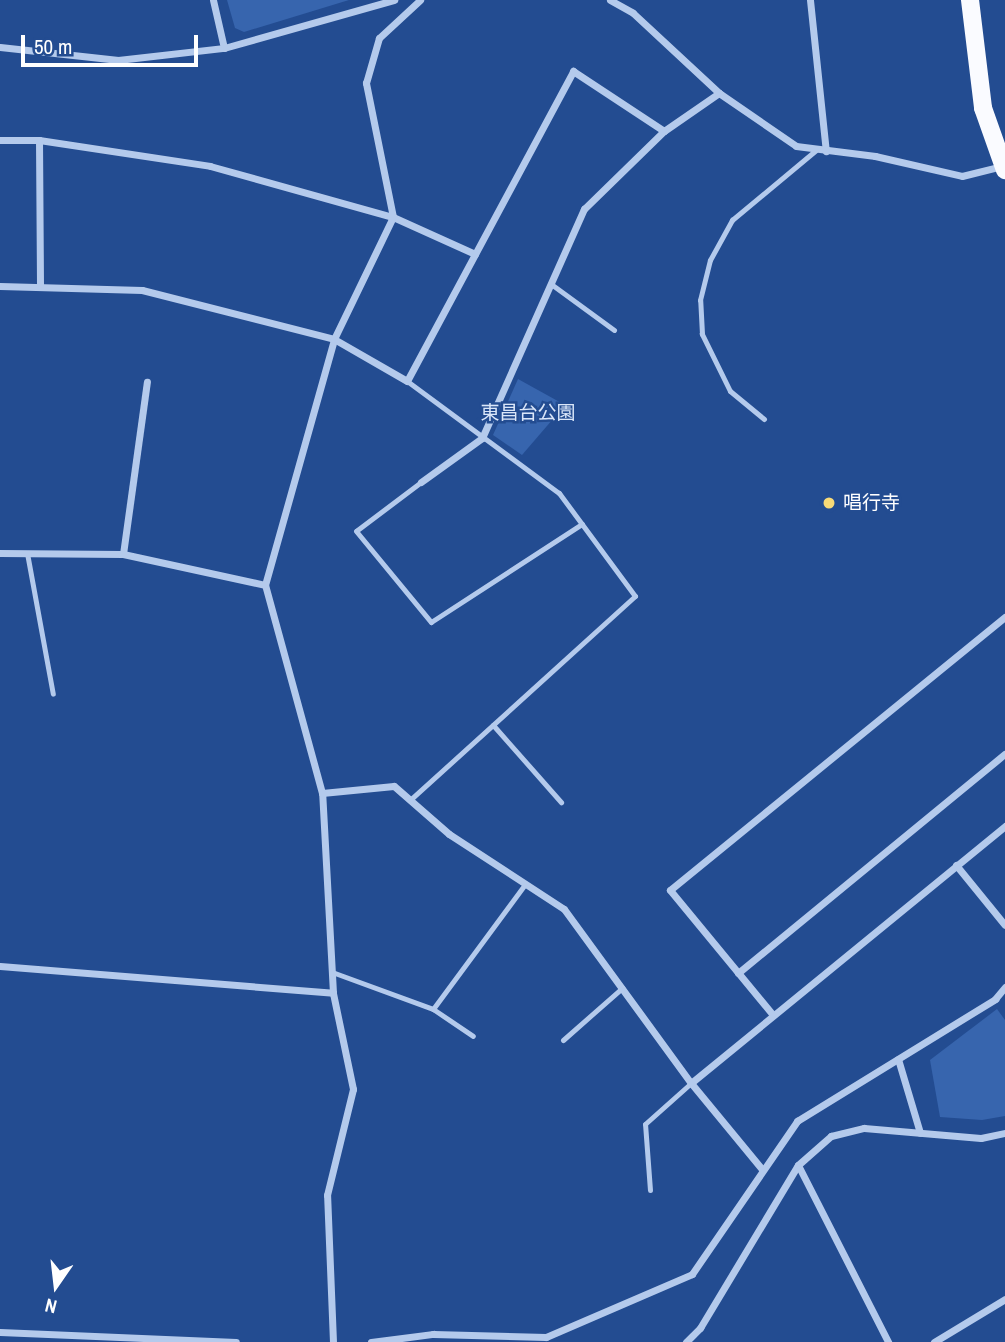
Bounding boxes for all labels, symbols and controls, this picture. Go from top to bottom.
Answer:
scale bar [24,21,201,65]
text: 50 m [34,32,72,61]
park label: 東昌台公園 [481,402,575,424]
place label: 唱行寺 [843,492,900,514]
marker: 唱行寺 [821,495,837,511]
north arrow [21,1251,91,1321]
text: N [42,1292,60,1320]

